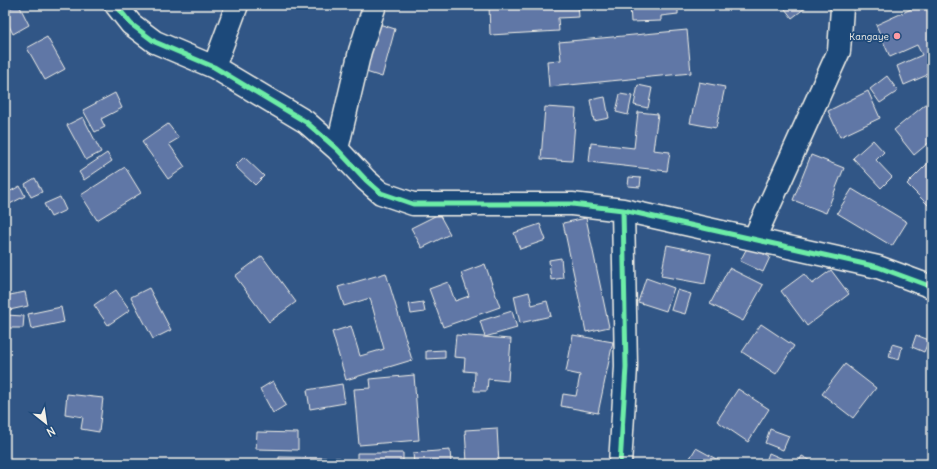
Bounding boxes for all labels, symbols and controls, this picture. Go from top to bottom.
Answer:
place label: Kangaye [849,30,889,43]
marker: Kangaye [892,31,902,41]
north arrow [26,403,66,443]
text: N [44,424,58,440]

